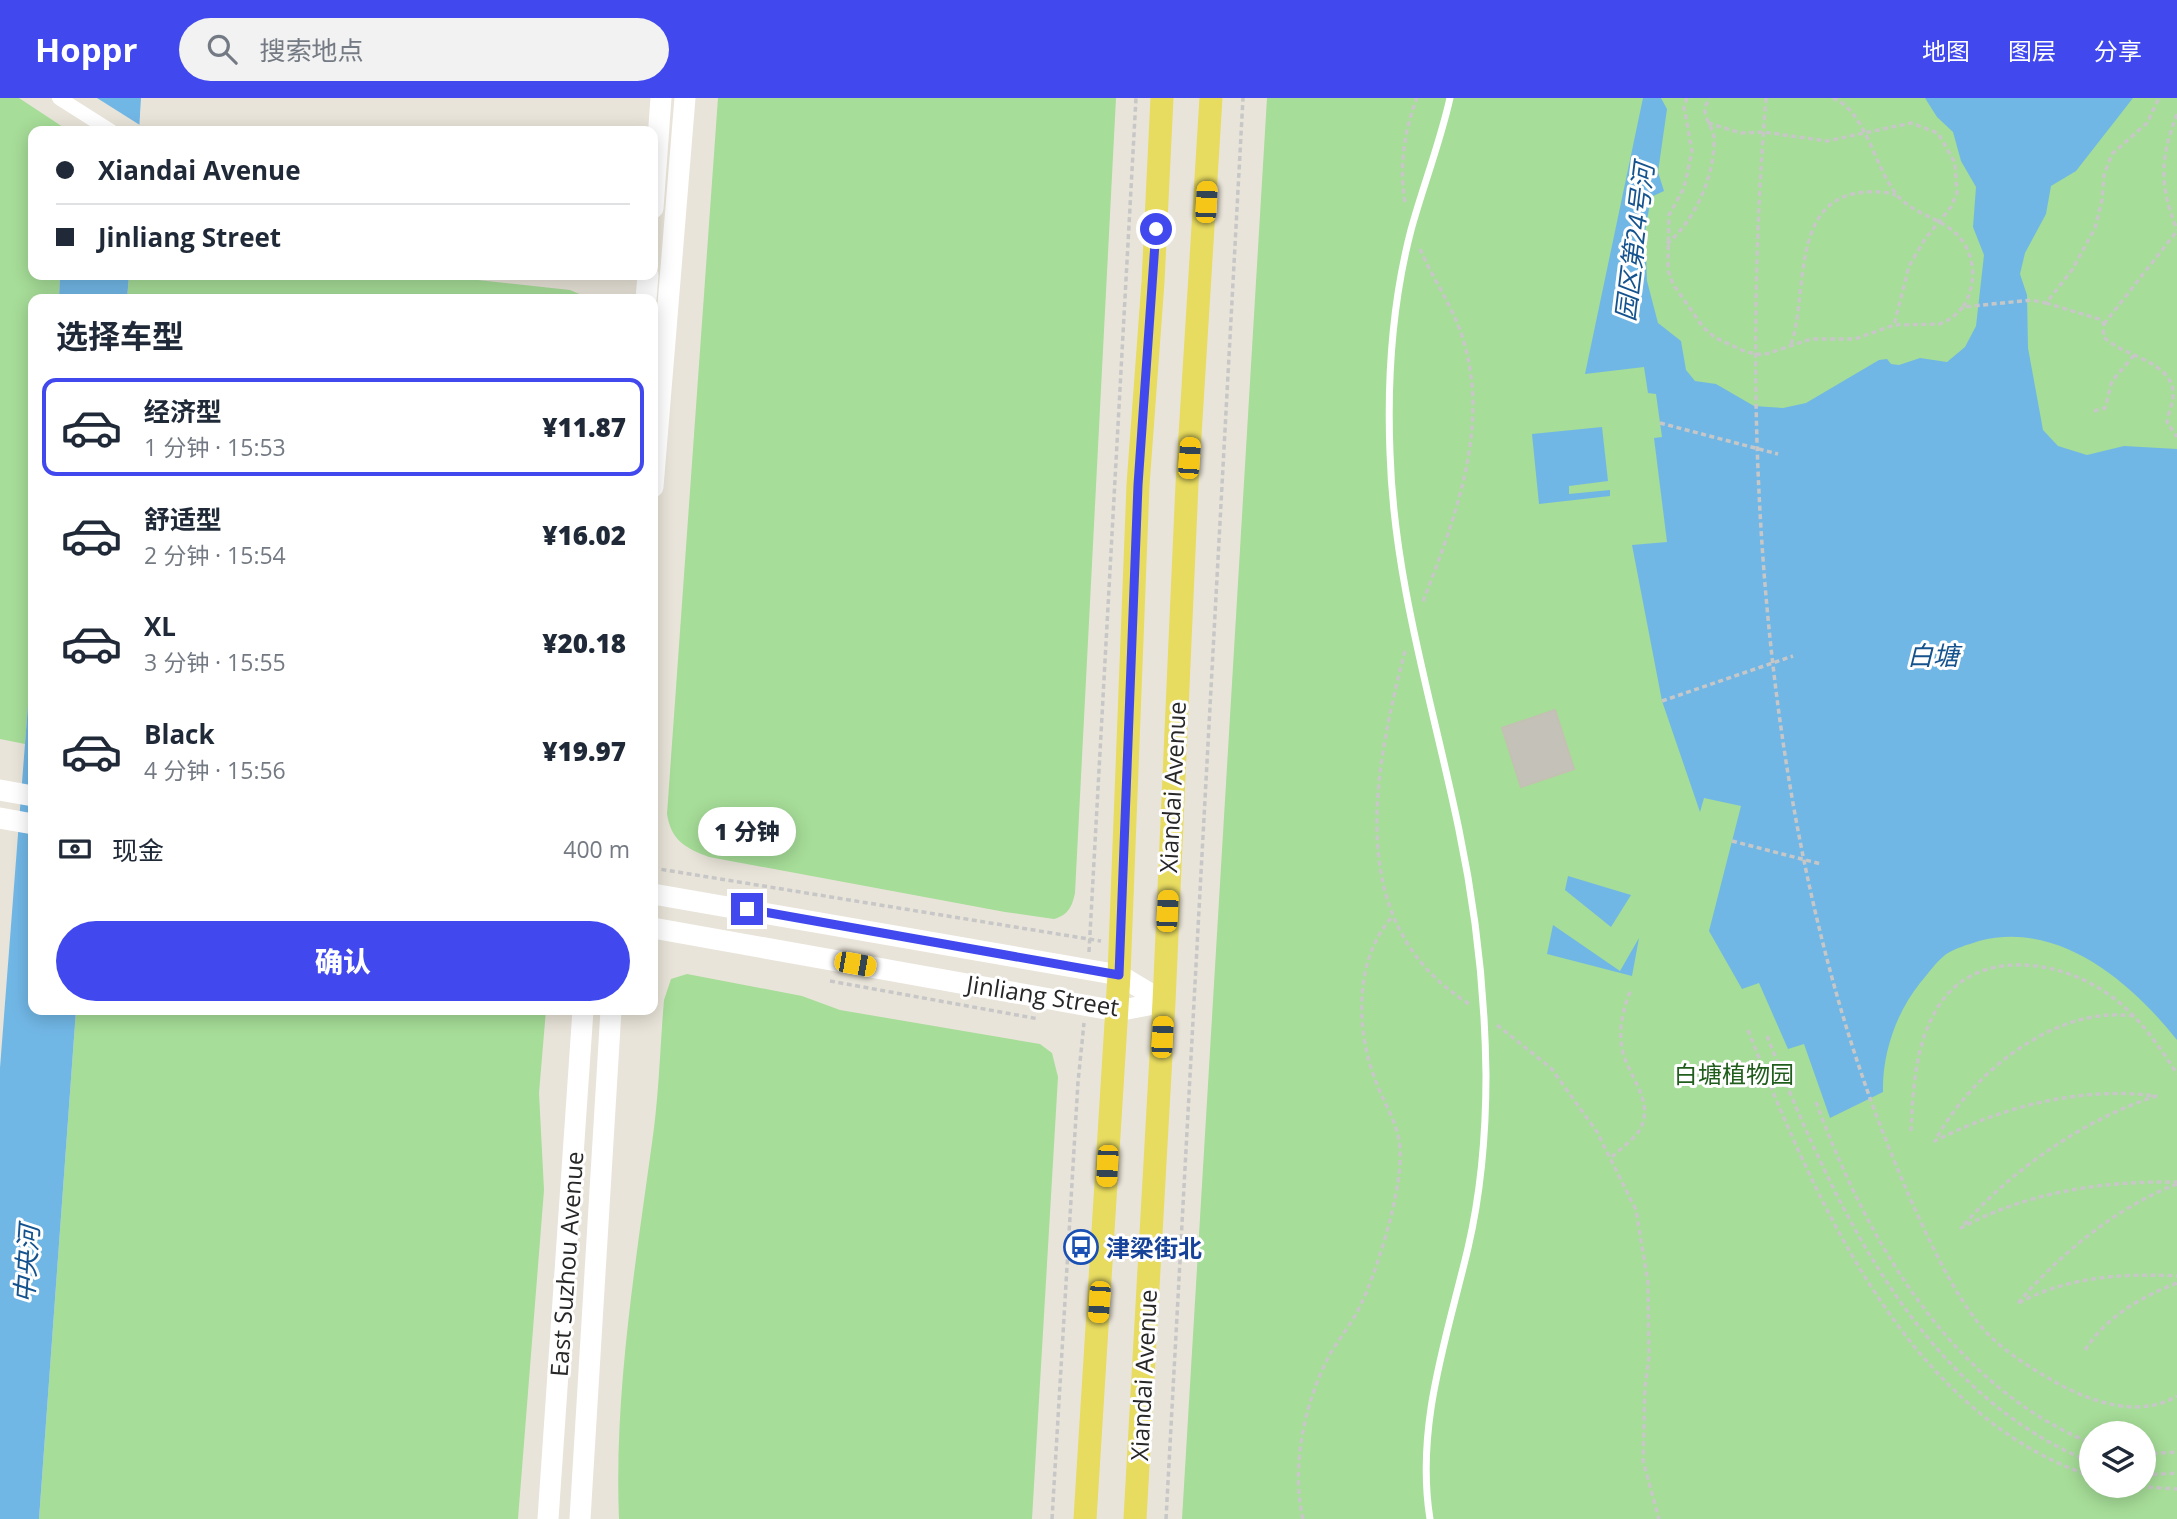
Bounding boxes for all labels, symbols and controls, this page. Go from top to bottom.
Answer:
search box [179,18,669,81]
text: Hoppr [35,27,137,72]
icon: search [203,30,241,68]
text: 搜索地点 [259,32,363,68]
text: 地图 [1922,34,1970,67]
text: 图层 [2008,34,2056,67]
text: 分享 [2094,34,2142,67]
text: Xiandai Avenue [98,152,301,188]
water label: 园区第24号河 [1606,156,1662,323]
car [1195,180,1218,224]
route start [1140,213,1172,245]
text: Jinliang Street [98,219,281,255]
text: 选择车型 [56,314,184,357]
text: 经济型 [144,393,222,429]
icon: car [60,396,123,459]
text: ¥11.87 [542,409,626,445]
text: 1 分钟 · 15:53 [144,431,286,463]
car [1178,436,1201,480]
text: 舒适型 [144,501,222,537]
icon: car [60,504,123,567]
text: ¥16.02 [542,517,626,553]
text: 2 分钟 · 15:54 [144,539,286,571]
text: XL [144,608,176,644]
icon: car [60,612,123,675]
text: ¥20.18 [542,625,626,661]
water label: 白塘 [1907,637,1963,673]
text: 3 分钟 · 15:55 [144,646,286,678]
street label: Xiandai Avenue [1151,700,1193,874]
text: Black [144,716,215,752]
icon: car [60,720,123,783]
text: ¥19.97 [542,733,626,769]
text: 4 分钟 · 15:56 [144,754,286,786]
callout: 1 分钟 [698,808,796,856]
text: 1 分钟 [714,815,780,847]
icon: cash [56,830,94,868]
text: 现金 [112,832,164,868]
text: 400 m [563,833,630,865]
car [1156,889,1179,933]
route end [731,893,763,925]
button: 确认 [56,921,630,1001]
car [833,950,878,978]
street label: Jinliang Street [963,966,1121,1023]
car [1151,1015,1174,1059]
park label: 白塘植物园 [1674,1057,1794,1090]
car [1096,1144,1119,1188]
street label: East Suzhou Avenue [542,1150,590,1378]
water label: 中央河 [5,1219,47,1304]
bus stop icon: 津梁街北 [1062,1228,1100,1266]
place label: 津梁街北 [1106,1231,1202,1264]
car [1088,1280,1111,1324]
street label: Xiandai Avenue [1122,1288,1164,1462]
map controls [2079,1421,2156,1498]
button: layers [2079,1421,2156,1498]

